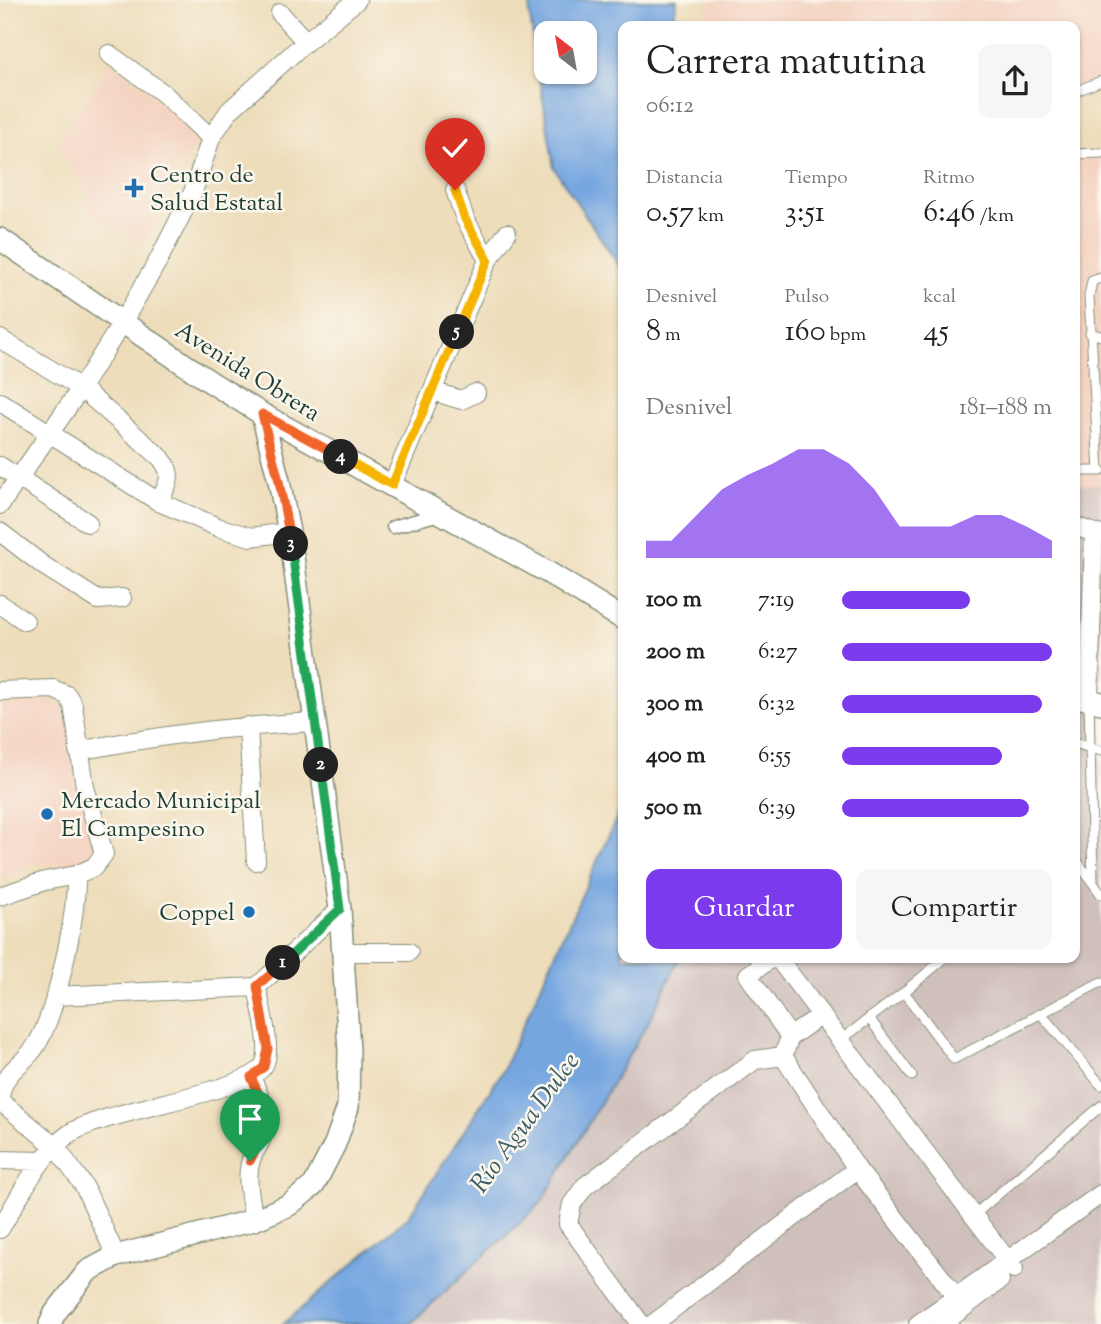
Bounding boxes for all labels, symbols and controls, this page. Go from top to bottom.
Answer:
north arrow [534,21,597,84]
map controls [534,21,597,84]
text: Carrera matutina [646,37,926,91]
button: share [978,44,1052,118]
text: 06:12 [646,90,694,123]
pin [425,118,485,190]
icon: check [436,129,474,167]
place label: Centro de Salud Estatal [150,159,284,221]
text: Distancia [646,165,723,192]
text: Tiempo [785,165,848,192]
text: Ritmo [923,165,975,192]
marker: Centro de Salud Estatal [124,178,144,198]
text: 0.57 [646,192,694,235]
text: 3:51 [785,192,825,235]
text: 6:46 [923,192,976,235]
text: km [694,203,724,230]
text: /km [976,203,1014,230]
text: Desnivel [646,284,717,311]
text: Pulso [785,284,829,311]
text: kcal [923,284,956,311]
text: 8 [646,311,661,354]
text: 160 [785,311,826,354]
text: 45 [923,311,949,354]
street label: Avenida Obrera [168,314,326,431]
pin: 5 [440,314,475,350]
text: 5 [453,318,460,345]
text: m [661,322,681,349]
text: bpm [826,322,866,349]
text: Desnivel [646,392,732,425]
text: 181–188 m [959,392,1052,425]
pin: 4 [324,440,358,475]
text: 4 [336,443,345,470]
pin: 3 [274,526,308,562]
text: 3 [287,530,294,557]
text: 100 m [646,584,702,617]
text: 7:19 [758,584,794,617]
text: 200 m [646,636,705,669]
text: 6:27 [758,636,797,669]
text: 300 m [646,688,703,721]
text: 6:32 [758,688,795,721]
text: 400 m [646,740,706,773]
text: 6:55 [758,740,791,773]
pin: 2 [304,748,338,782]
text: 2 [316,751,325,778]
place label: Mercado Municipal El Campesino [61,785,261,847]
text: 500 m [646,792,702,825]
text: 6:39 [758,792,795,825]
marker: Mercado Municipal El Campesino [39,806,55,822]
button: Guardar [646,869,842,949]
button: Compartir [856,869,1052,949]
place label: Coppel [159,897,235,931]
marker: Coppel [241,904,257,920]
pin: 1 [266,946,300,981]
text: 1 [279,949,286,976]
water label: Río Agua Dulce [462,1046,590,1201]
pin [220,1089,280,1161]
icon: arrive [231,1100,269,1138]

